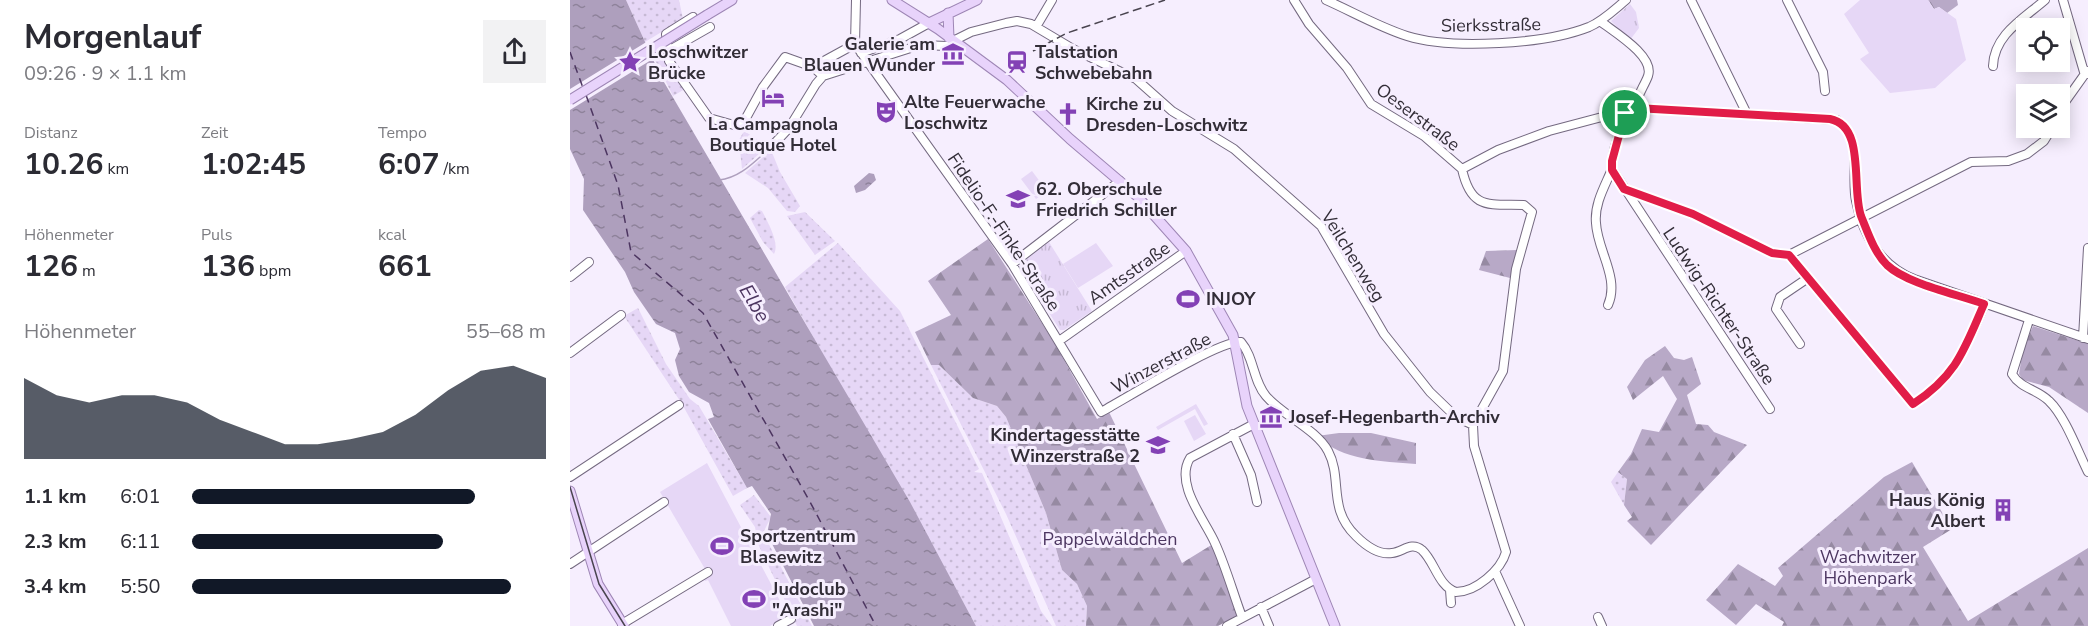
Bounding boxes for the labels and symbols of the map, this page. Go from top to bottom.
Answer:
street label: Sierksstraße [1441,12,1541,38]
place label: Galerie am Blauen Wunder [804,32,935,77]
place label: Loschwitzer Brücke [648,40,748,85]
place label: Talstation Schwebebahn [1035,40,1153,85]
museum icon: Galerie am Blauen Wunder [940,41,966,67]
place icon: Loschwitzer Brücke [617,49,643,75]
station icon: Talstation Schwebebahn [1004,49,1030,75]
street label: Oeserstraße [1371,78,1465,156]
hotel icon: La Campagnola Boutique Hotel [760,85,786,111]
pin [1599,87,1650,138]
place label: Alte Feuerwache Loschwitz [904,90,1046,135]
place label: Kirche zu Dresden-Loschwitz [1086,92,1248,137]
theatre icon: Alte Feuerwache Loschwitz [873,99,899,125]
church icon: Kirche zu Dresden-Loschwitz [1055,101,1081,127]
place label: La Campagnola Boutique Hotel [708,112,838,157]
street label: Fidelio-F.-Finke-Straße [942,148,1066,316]
place label: 62. Oberschule Friedrich Schiller [1036,177,1177,222]
school or university icon: 62. Oberschule Friedrich Schiller [1005,186,1031,212]
street label: Veilchenweg [1315,205,1391,306]
street label: Ludwig-Richter-Straße [1657,222,1781,390]
street label: Amtsstraße [1083,236,1175,310]
water label: Elbe [733,279,777,328]
sports icon: INJOY [1175,286,1201,312]
place label: INJOY [1206,287,1256,311]
street label: Winzerstraße [1107,327,1215,399]
museum icon: Josef-Hegenbarth-Archiv [1258,404,1284,430]
place label: Josef-Hegenbarth-Archiv [1288,405,1500,429]
place label: Kindertagesstätte Winzerstraße 2 [990,423,1140,468]
school or university icon: Kindertagesstätte Winzerstraße 2 [1145,432,1171,458]
place label: Haus König Albert [1889,488,1985,533]
building icon: Haus König Albert [1990,497,2016,523]
place label: Sportzentrum Blasewitz [740,524,856,569]
park label: Pappelwäldchen [1043,527,1177,551]
sports icon: Sportzentrum Blasewitz [709,533,735,559]
park label: Wachwitzer Höhenpark [1820,545,1917,590]
place label: Judoclub "Arashi" [771,577,846,622]
sports icon: Judoclub "Arashi" [741,586,767,612]

